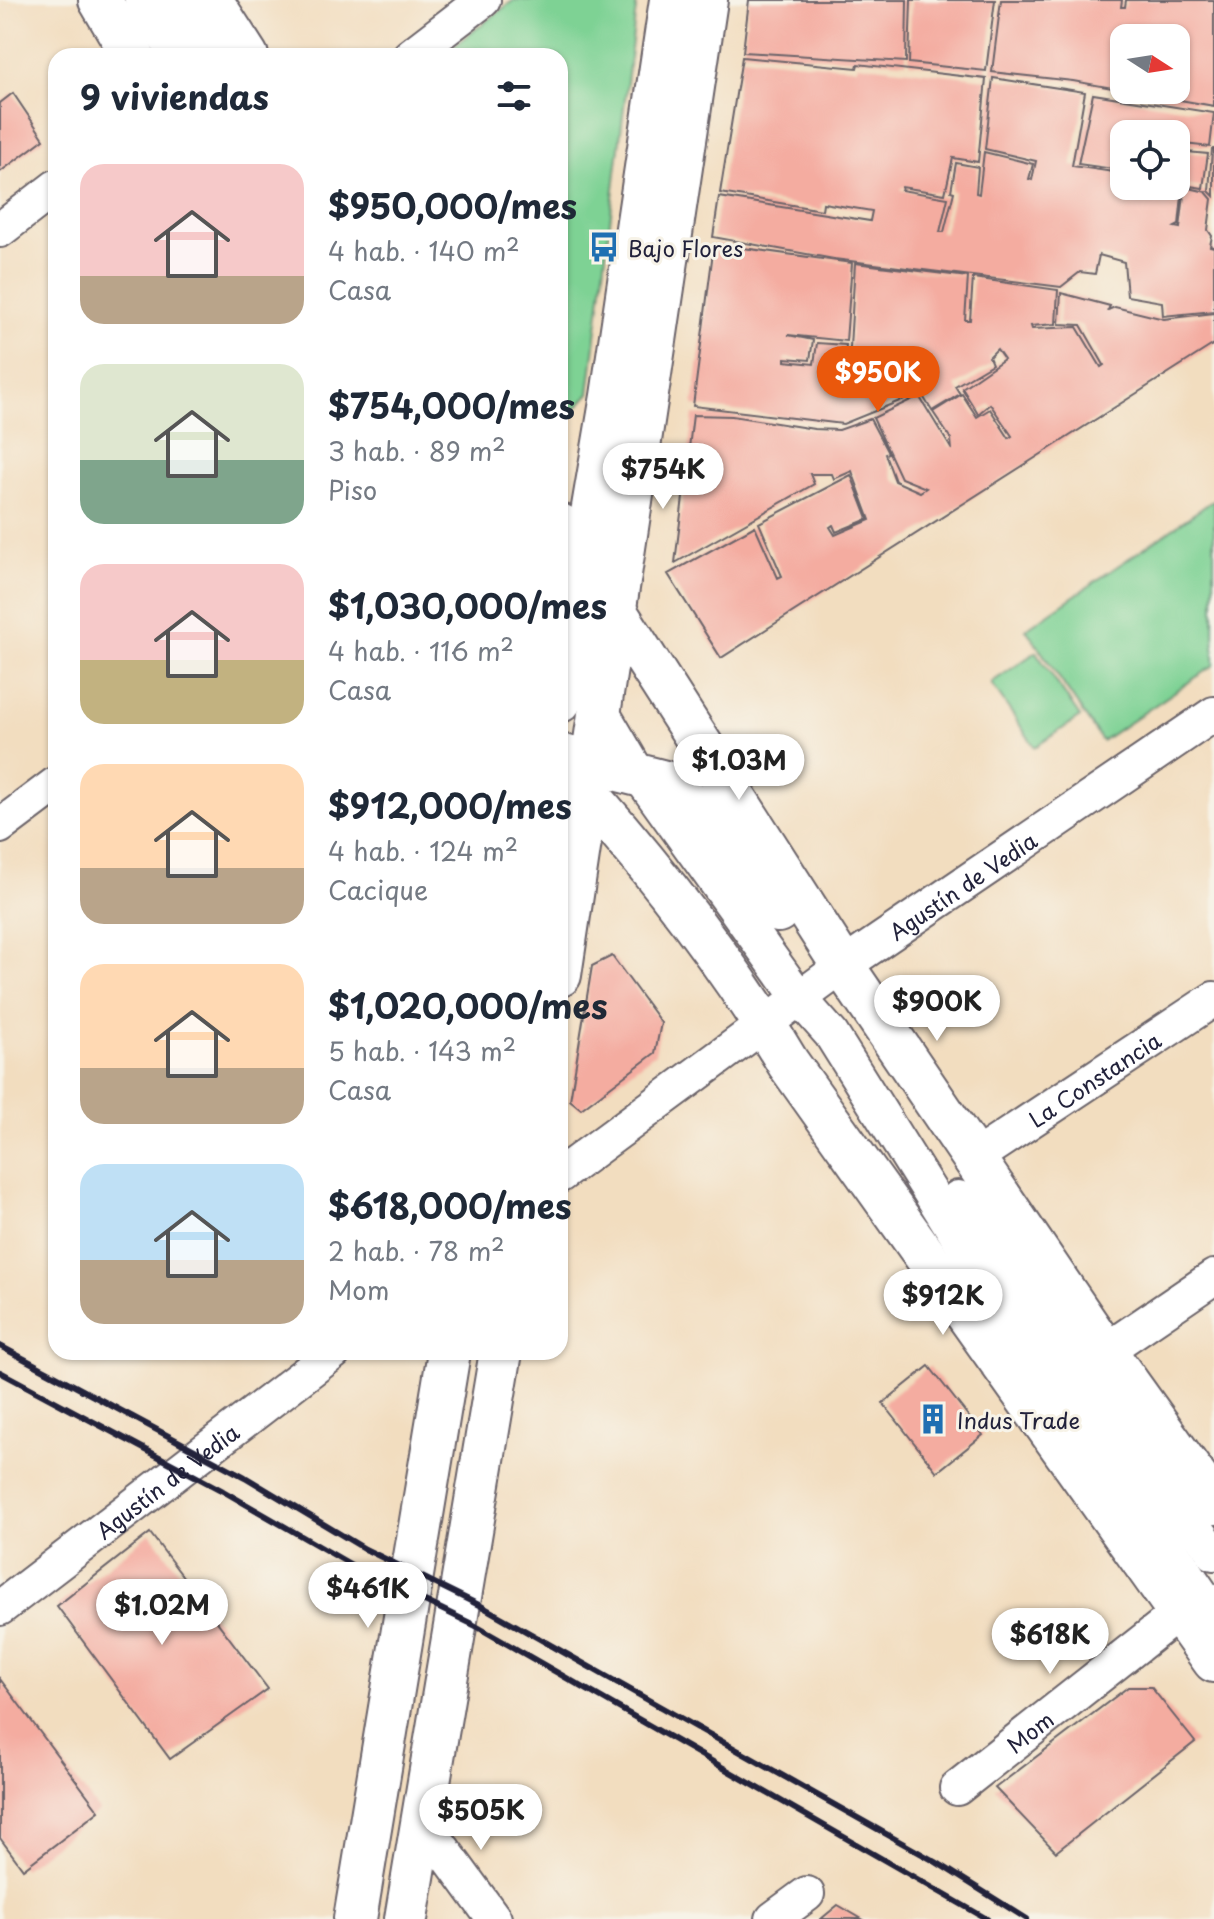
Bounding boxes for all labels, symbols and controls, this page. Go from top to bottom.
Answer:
north arrow [1110,24,1190,104]
map controls [1110,24,1190,200]
text: 9 viviendas [80,70,269,122]
icon: filters [492,74,536,118]
button: locate [1110,120,1190,200]
text: $950,000/mes [328,179,577,231]
icon: home [144,196,240,292]
bus stop icon: Bajo Flores [587,230,621,264]
text: 4 hab. · 140 m² [328,231,520,270]
place label: Bajo Flores [628,231,743,264]
text: Casa [328,270,391,309]
pin: $950K [822,346,934,414]
text: $950K [835,352,921,391]
text: $754,000/mes [328,379,575,431]
icon: home [144,396,240,492]
text: 3 hab. · 89 m² [328,431,506,470]
pin: $754K [607,443,719,511]
text: $754K [621,449,705,488]
text: Piso [328,470,377,509]
text: $1,030,000/mes [328,579,607,631]
icon: home [144,596,240,692]
text: 4 hab. · 116 m² [328,631,514,670]
text: Casa [328,670,391,709]
pin: $1.03M [674,734,804,802]
text: $1.03M [691,740,787,779]
text: $912,000/mes [328,779,572,831]
icon: home [144,796,240,892]
street label: Agustín de Vedia [882,823,1043,947]
text: 4 hab. · 124 m² [328,831,518,870]
text: Cacique [328,870,428,909]
pin: $900K [881,975,993,1043]
text: $1,020,000/mes [328,979,608,1031]
text: $900K [892,981,982,1020]
icon: home [144,996,240,1092]
street label: La Constancia [1021,1022,1167,1134]
text: 5 hab. · 143 m² [328,1031,516,1070]
text: Casa [328,1070,391,1109]
text: $618,000/mes [328,1179,572,1231]
icon: home [144,1196,240,1292]
text: 2 hab. · 78 m² [328,1231,505,1270]
pin: $912K [887,1269,999,1337]
text: Mom [328,1270,390,1309]
text: $912K [902,1275,984,1314]
building icon: Indus Trade [916,1402,950,1436]
place label: Indus Trade [957,1403,1080,1436]
street label: Agustín de Vedia [88,1415,245,1546]
pin: $461K [312,1562,424,1630]
text: $461K [326,1568,410,1607]
pin: $1.02M [97,1579,227,1647]
text: $1.02M [114,1585,210,1624]
pin: $618K [994,1608,1106,1676]
text: $618K [1010,1614,1090,1653]
street label: Mom [999,1702,1060,1760]
pin: $505K [425,1784,537,1852]
text: $505K [437,1790,525,1829]

